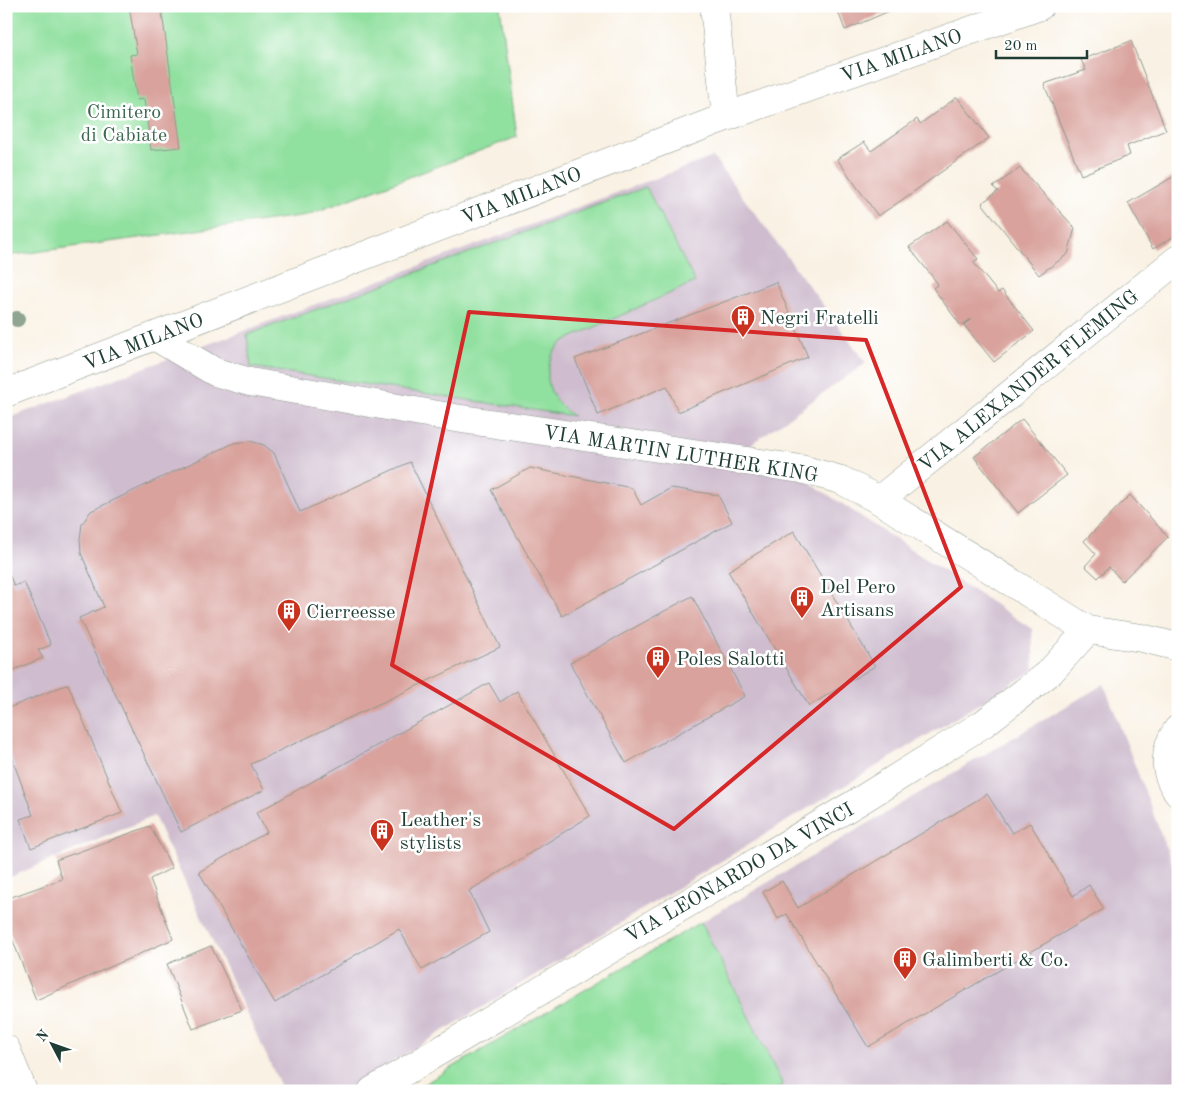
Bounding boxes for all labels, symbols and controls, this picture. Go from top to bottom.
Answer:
street label: VIA MILANO [838,27,965,87]
scale bar [996,28,1088,60]
text: 20 m [1004,39,1038,54]
park label: Cimitero di Cabiate [81,103,167,146]
street label: VIA MILANO [459,165,585,229]
street label: VIA ALEXANDER FLEMING [915,287,1143,476]
building icon: Negri Fratelli [730,304,756,338]
place label: Negri Fratelli [760,309,879,329]
street label: VIA MILANO [81,311,207,375]
street label: VIA MARTIN LUTHER KING [542,423,820,487]
place label: Del Pero Artisans [820,578,896,621]
building icon: Del Pero Artisans [789,585,815,619]
building icon: Cierreesse [276,598,302,632]
place label: Cierreesse [306,603,395,623]
building icon: Poles Salotti [645,645,671,679]
place label: Poles Salotti [676,650,784,670]
street label: VIA LEONARDO DA VINCI [622,800,858,947]
place label: Leather's stylists [400,811,481,854]
building icon: Leather's stylists [369,818,395,852]
building icon: Galimberti & Co. [892,946,918,980]
place label: Galimberti & Co. [922,951,1069,971]
north arrow [28,1020,78,1070]
text: N [34,1027,52,1045]

